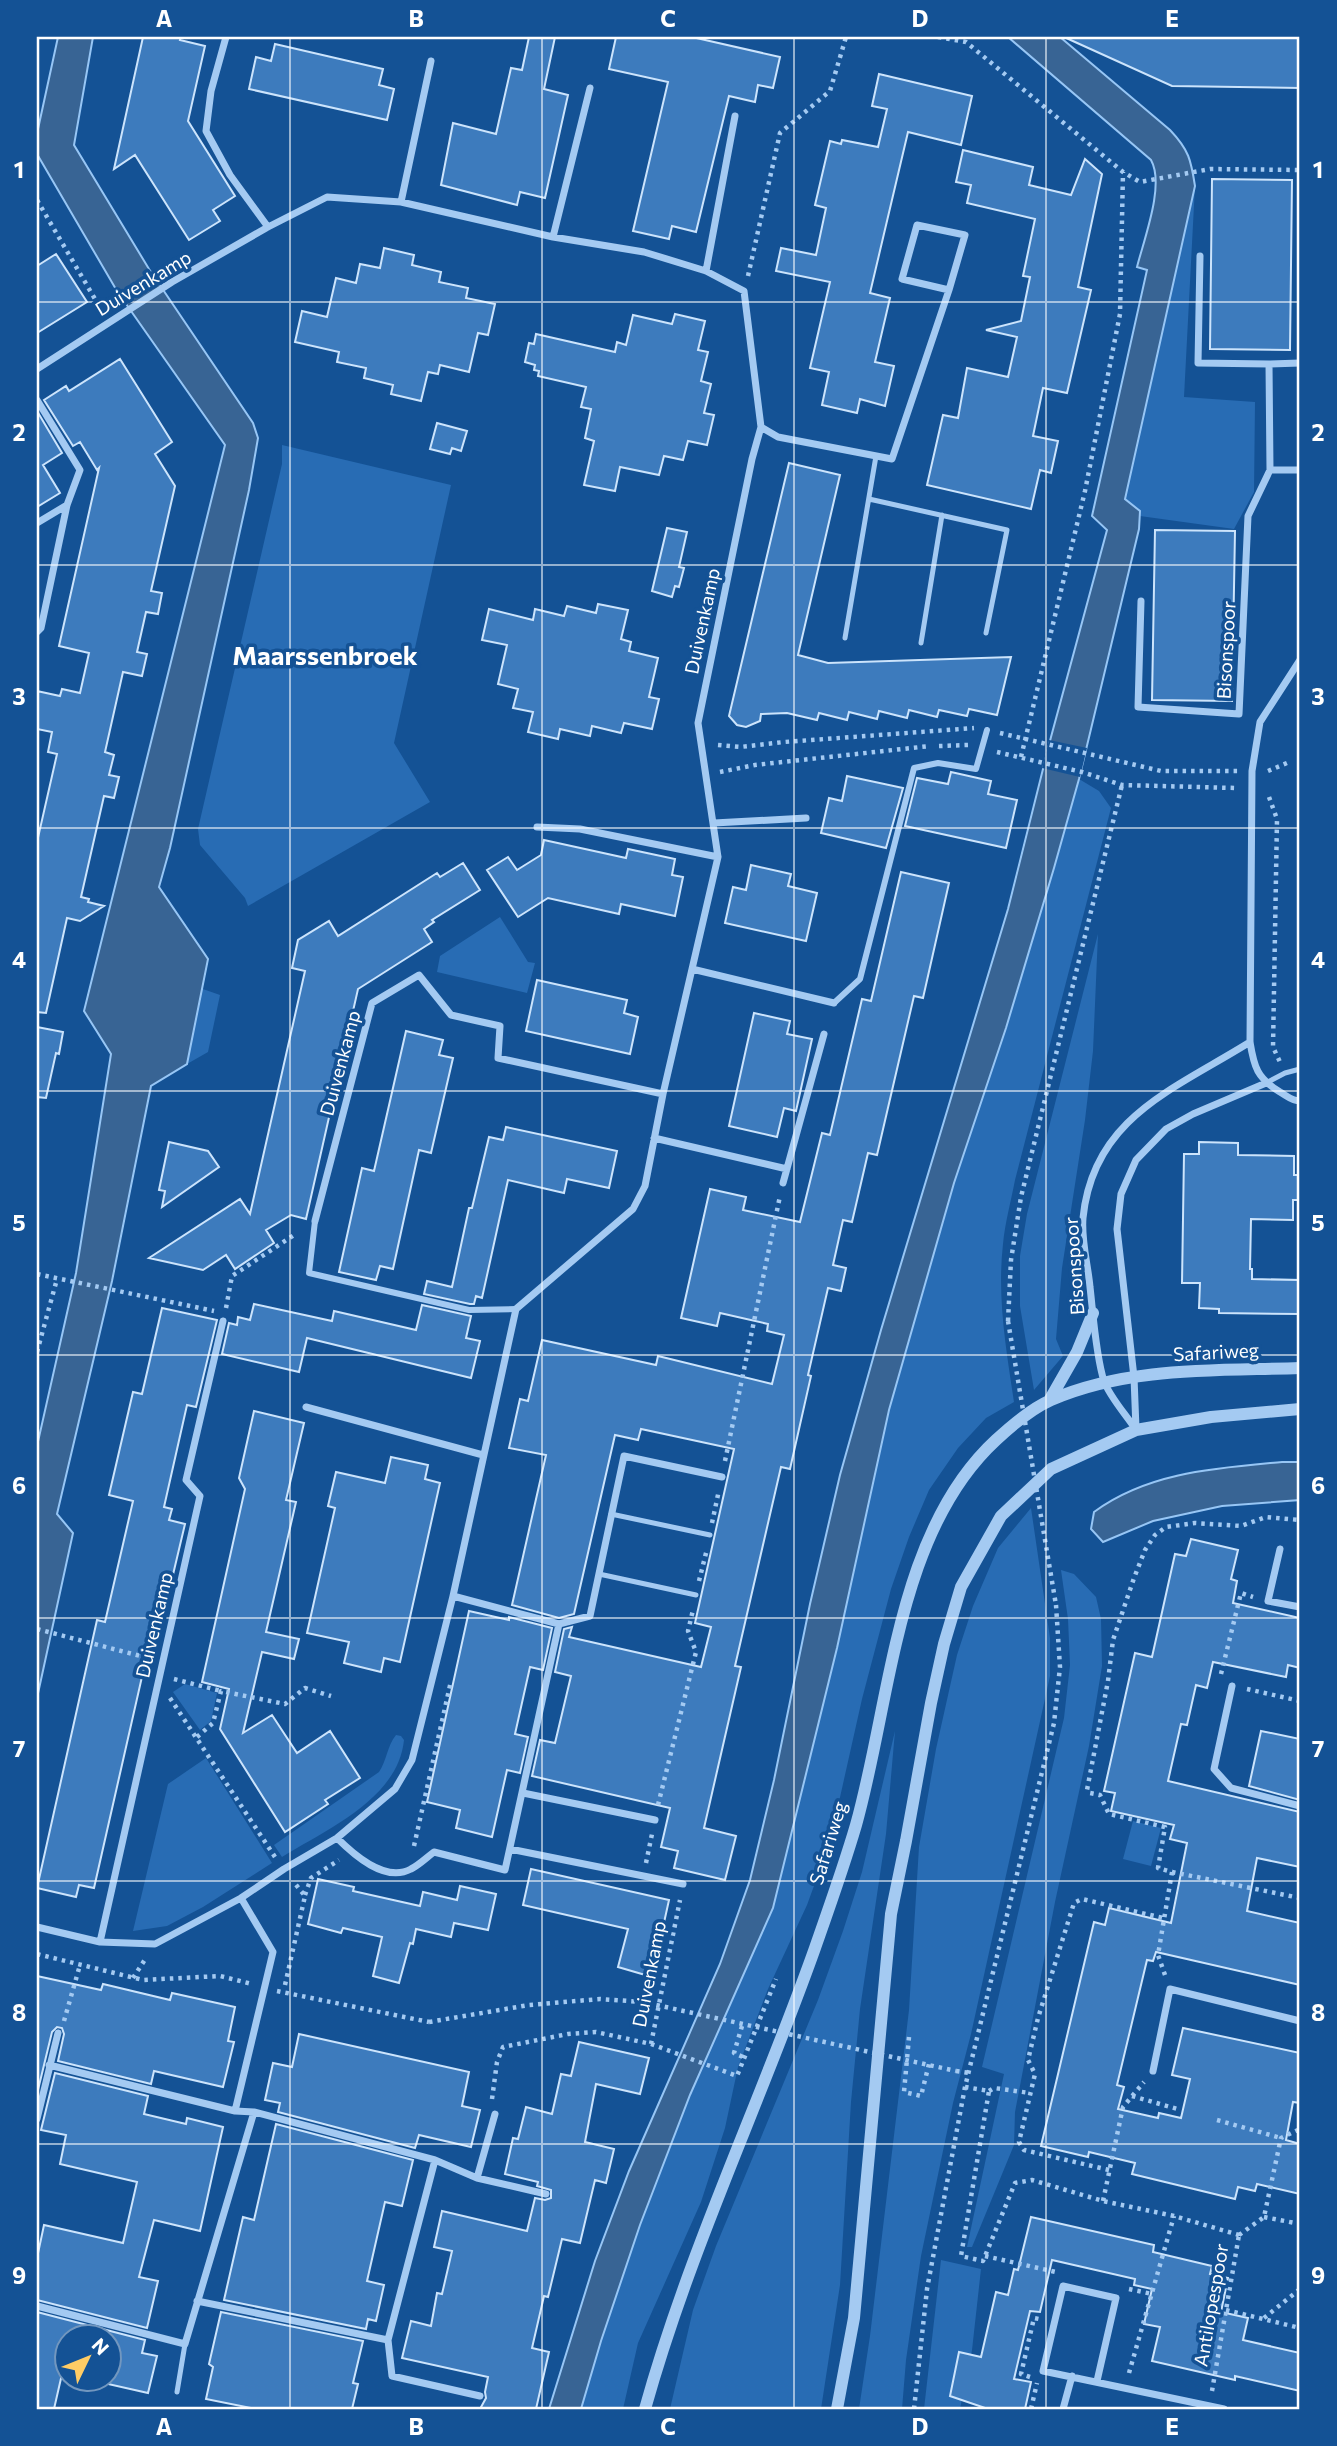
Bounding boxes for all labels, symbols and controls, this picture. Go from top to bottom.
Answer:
text: A [156,4,173,32]
text: B [408,4,424,32]
text: C [660,4,676,32]
text: D [912,4,929,32]
text: E [1165,4,1179,32]
text: 1 [14,155,24,183]
text: 1 [1313,155,1323,183]
street label: Duivenkamp [91,245,195,320]
text: 2 [12,418,26,446]
text: 2 [1311,418,1325,446]
street label: Duivenkamp [679,566,724,676]
street label: Bisonspoor [1211,600,1240,700]
district label: Maarssenbroek [232,639,418,670]
text: 3 [12,682,26,710]
text: 3 [1311,682,1325,710]
text: 4 [12,945,26,973]
text: 4 [1311,945,1325,973]
street label: Duivenkamp [314,1008,365,1118]
text: 5 [12,1208,26,1236]
text: 5 [1311,1208,1325,1236]
street label: Bisonspoor [1059,1216,1088,1316]
street label: Safariweg [1172,1338,1260,1365]
text: 6 [12,1471,26,1499]
text: 6 [1311,1471,1325,1499]
street label: Duivenkamp [130,1570,177,1680]
text: 7 [13,1734,25,1762]
text: 7 [1312,1734,1324,1762]
street label: Safariweg [804,1798,851,1887]
street label: Duivenkamp [627,1919,670,2029]
text: 8 [12,1998,26,2026]
text: 8 [1311,1998,1325,2026]
street label: Antilopespoor [1188,2241,1233,2368]
text: 9 [12,2261,26,2289]
text: 9 [1311,2261,1325,2289]
north arrow [52,2324,122,2394]
text: N [88,2333,114,2359]
text: A [156,2412,173,2440]
text: B [408,2412,424,2440]
text: C [660,2412,676,2440]
text: D [912,2412,929,2440]
text: E [1165,2412,1179,2440]

